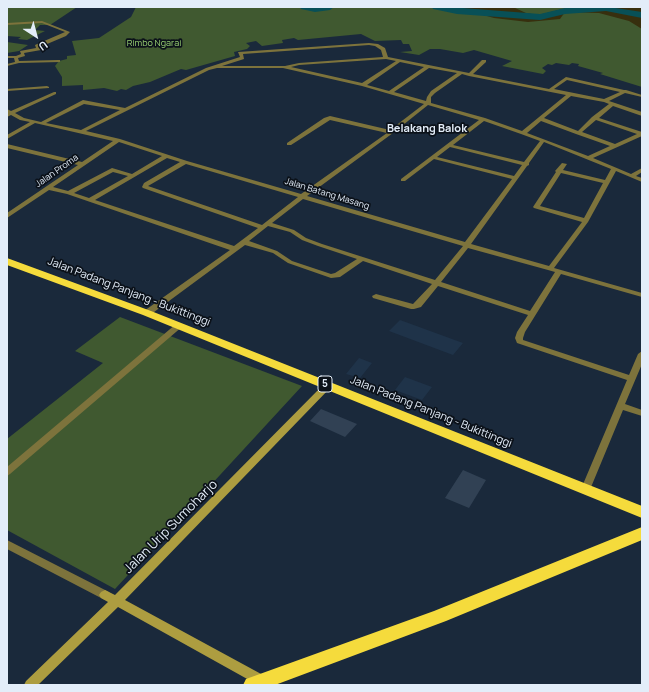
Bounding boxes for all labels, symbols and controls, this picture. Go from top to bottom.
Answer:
north arrow [16,16,56,56]
text: U [36,38,51,55]
park label: Rimbo Ngarai [127,38,181,48]
district label: Belakang Balok [387,122,467,136]
street label: Jalan Proma [33,152,81,190]
street label: Jalan Batang Masang [283,176,371,212]
street label: Jalan Padang Panjang - Bukittinggi [46,255,212,329]
street label: Jalan Padang Panjang - Bukittinggi [348,373,514,451]
road number: 5 [318,376,332,392]
street label: Jalan Urip Sumoharjo [121,477,221,577]

